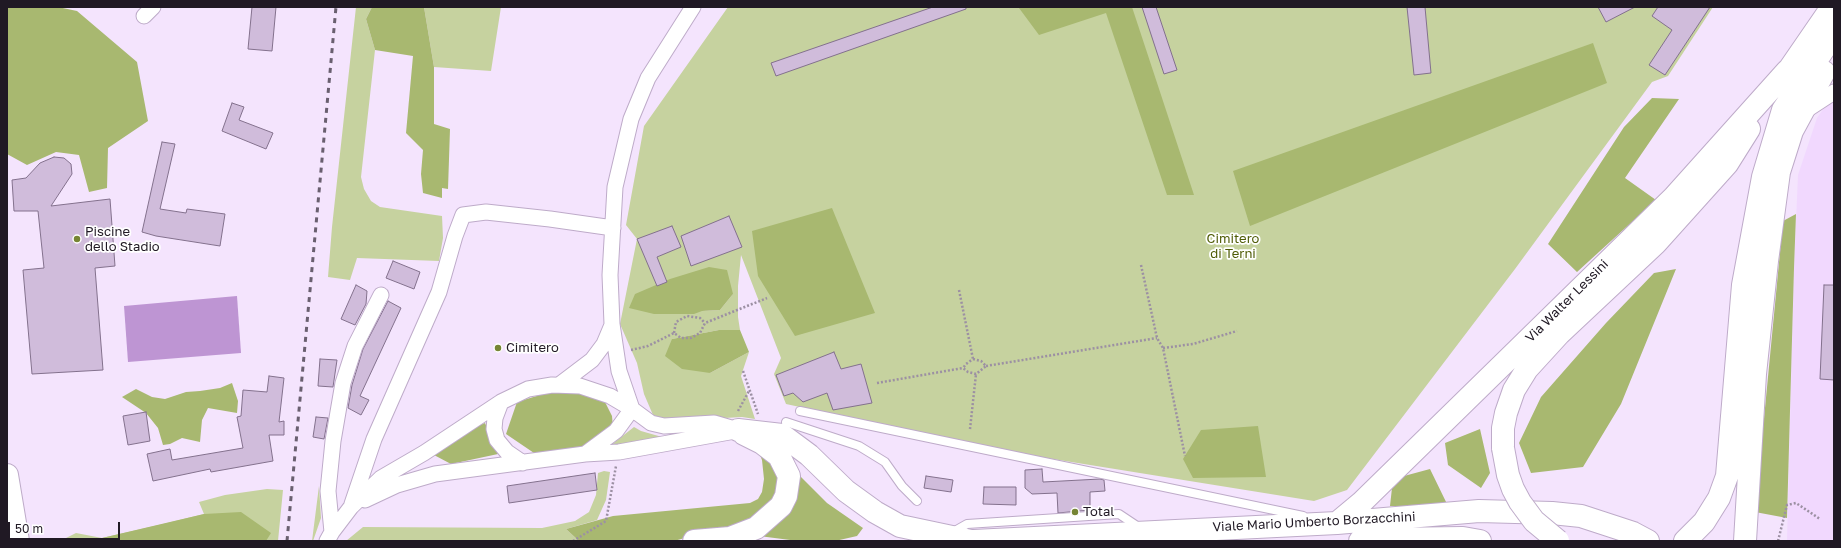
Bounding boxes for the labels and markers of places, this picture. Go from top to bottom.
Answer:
place label: Piscine dello Stadio [85,224,160,255]
marker: Piscine dello Stadio [72,234,82,244]
place label: Cimitero [506,340,559,356]
marker: Cimitero [493,343,503,353]
place label: Total [1083,504,1114,520]
marker: Total [1070,507,1080,517]

